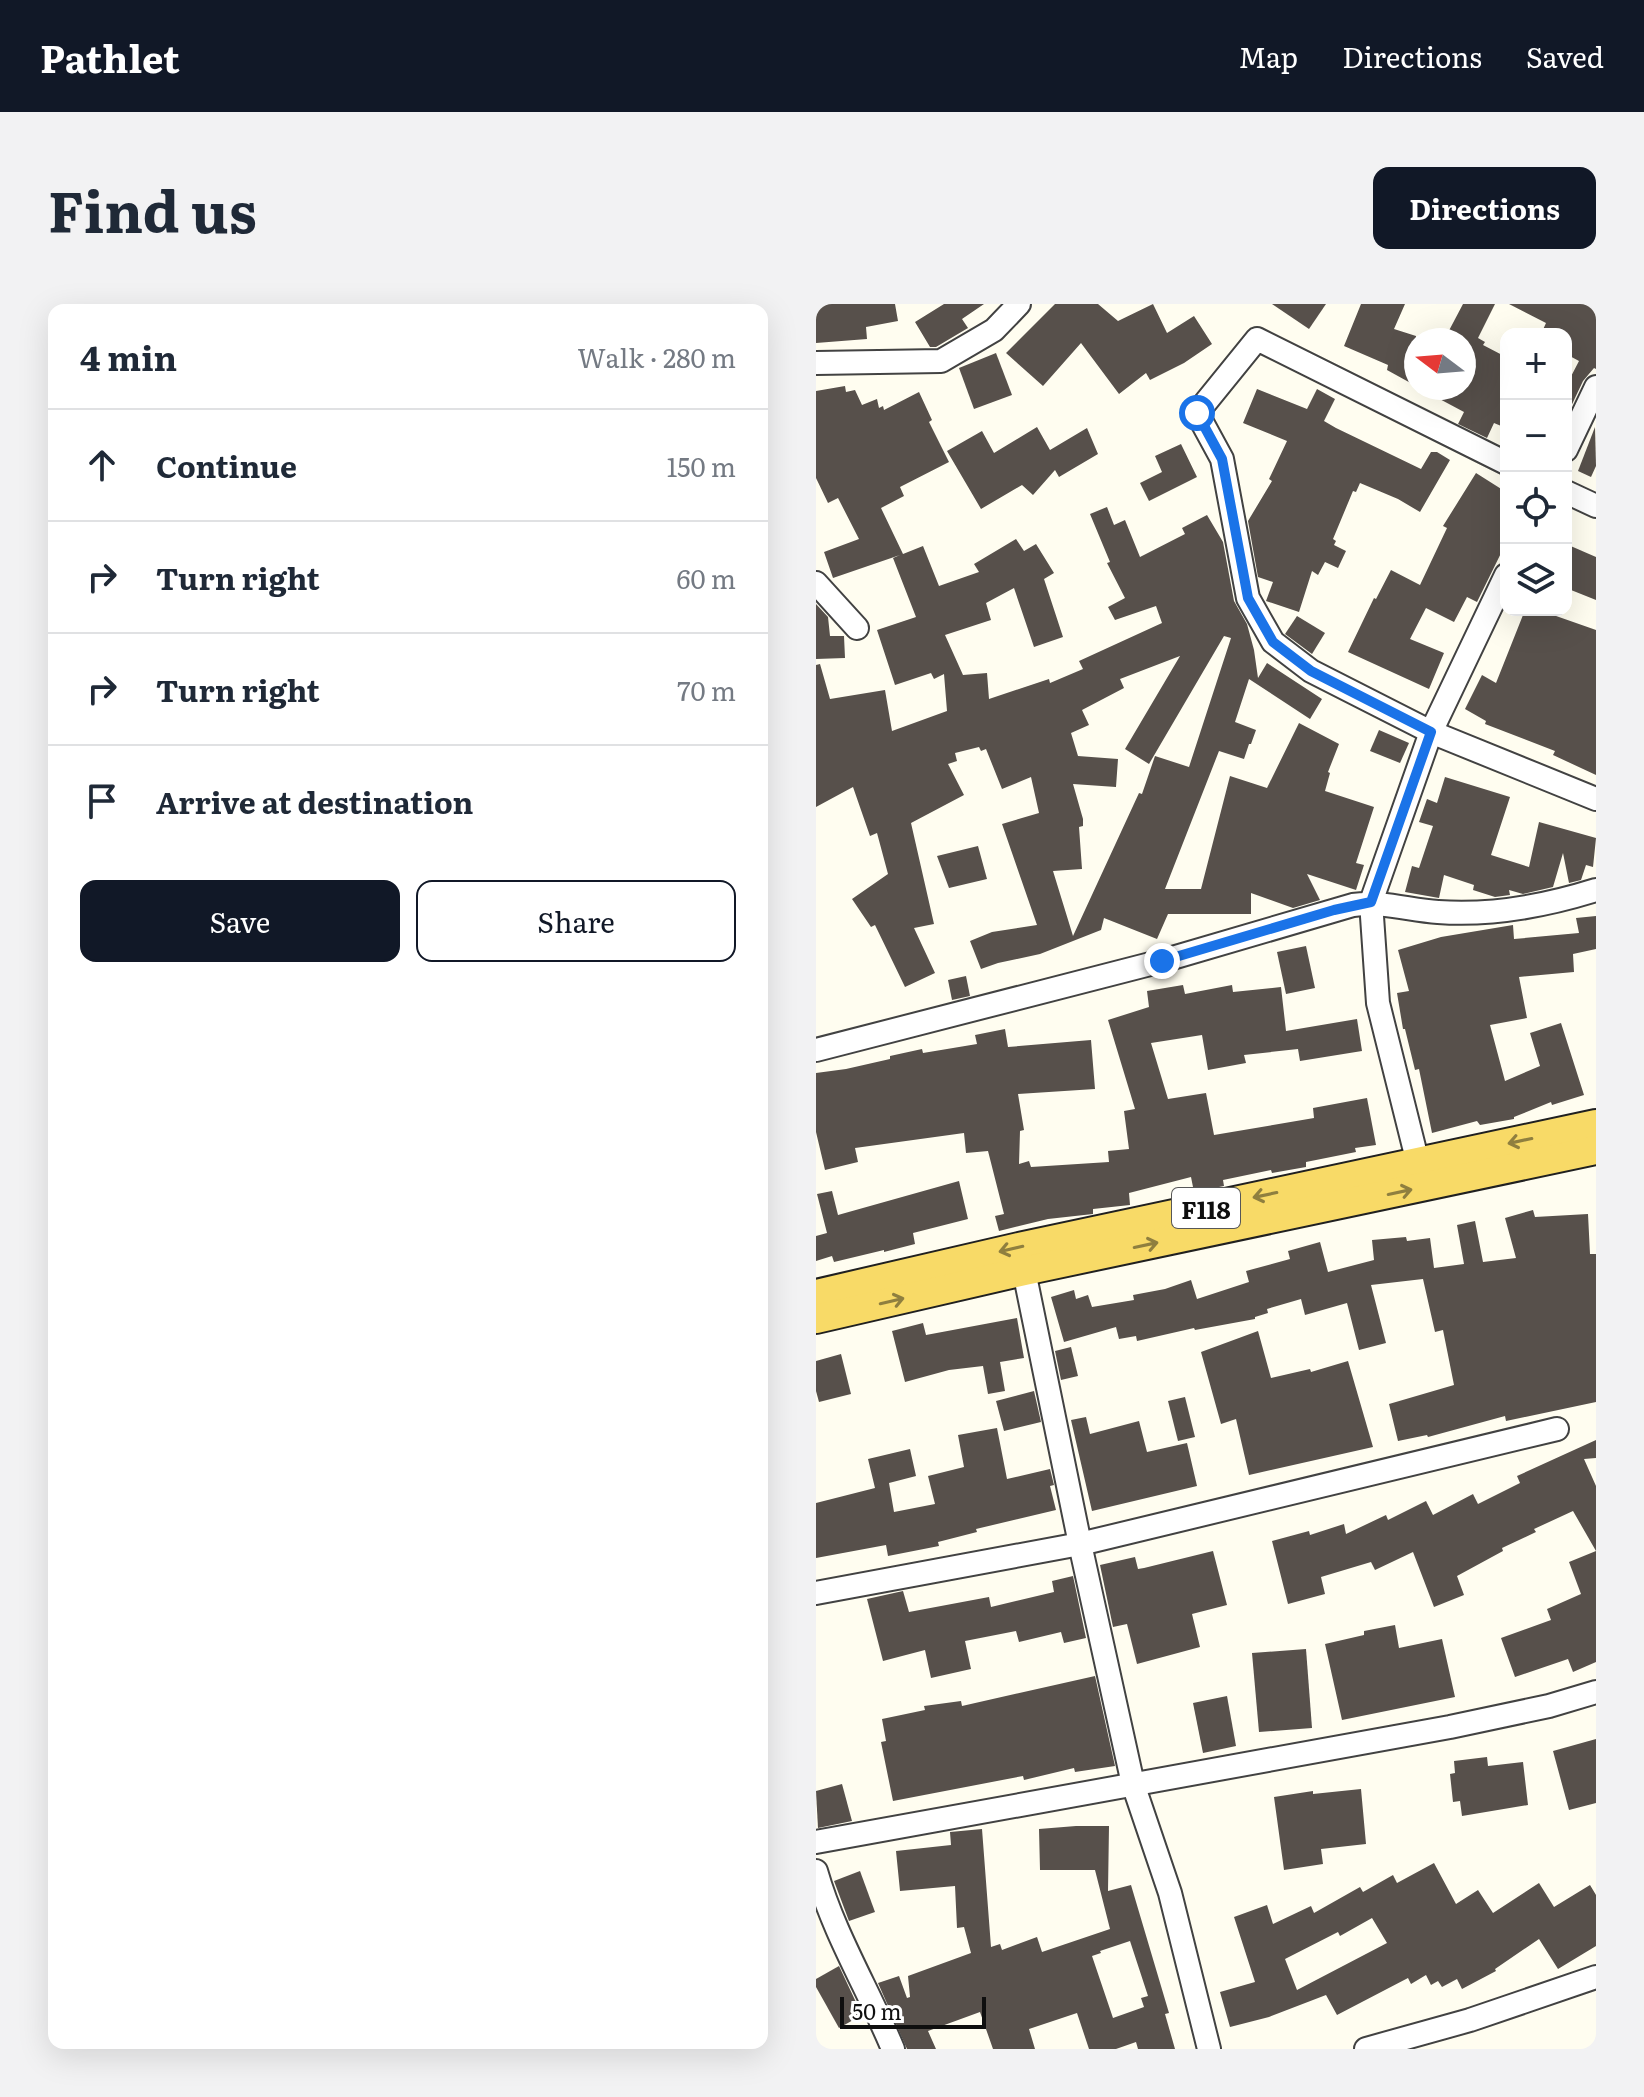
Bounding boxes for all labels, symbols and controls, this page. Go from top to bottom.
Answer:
text: Pathlet [40,28,180,85]
text: Map [1239,35,1298,77]
text: Directions [1342,35,1482,77]
text: Saved [1526,35,1604,77]
text: Find us [48,167,257,250]
button: Directions [1373,167,1596,249]
north arrow [1404,328,1476,400]
map controls [1500,328,1572,616]
button: + [1500,328,1572,400]
text: 4 min [80,331,177,381]
text: Walk · 280 m [577,337,736,376]
route start [1179,395,1215,431]
button: − [1500,400,1572,472]
icon: ahead [80,443,124,487]
text: Continue [156,443,297,487]
text: 150 m [667,446,736,485]
button: locate [1500,472,1572,544]
button: layers [1500,544,1572,616]
icon: right [80,555,124,599]
text: Turn right [156,555,320,599]
text: 60 m [677,558,736,597]
icon: right [80,667,124,711]
text: Turn right [156,667,320,711]
text: 70 m [677,670,736,709]
icon: arrive [80,779,124,823]
text: Arrive at destination [156,779,473,823]
button: Save [80,880,400,962]
button: Share [416,880,736,962]
route end [1144,943,1180,979]
one-way arrow [1507,1134,1533,1149]
one-way arrow [1387,1184,1413,1199]
road number: F118 [1172,1188,1240,1228]
one-way arrow [1253,1188,1279,1203]
one-way arrow [1133,1237,1158,1252]
one-way arrow [999,1242,1024,1257]
one-way arrow [879,1293,904,1308]
scale bar [840,1993,986,2029]
text: 50 m [852,1994,902,2027]

